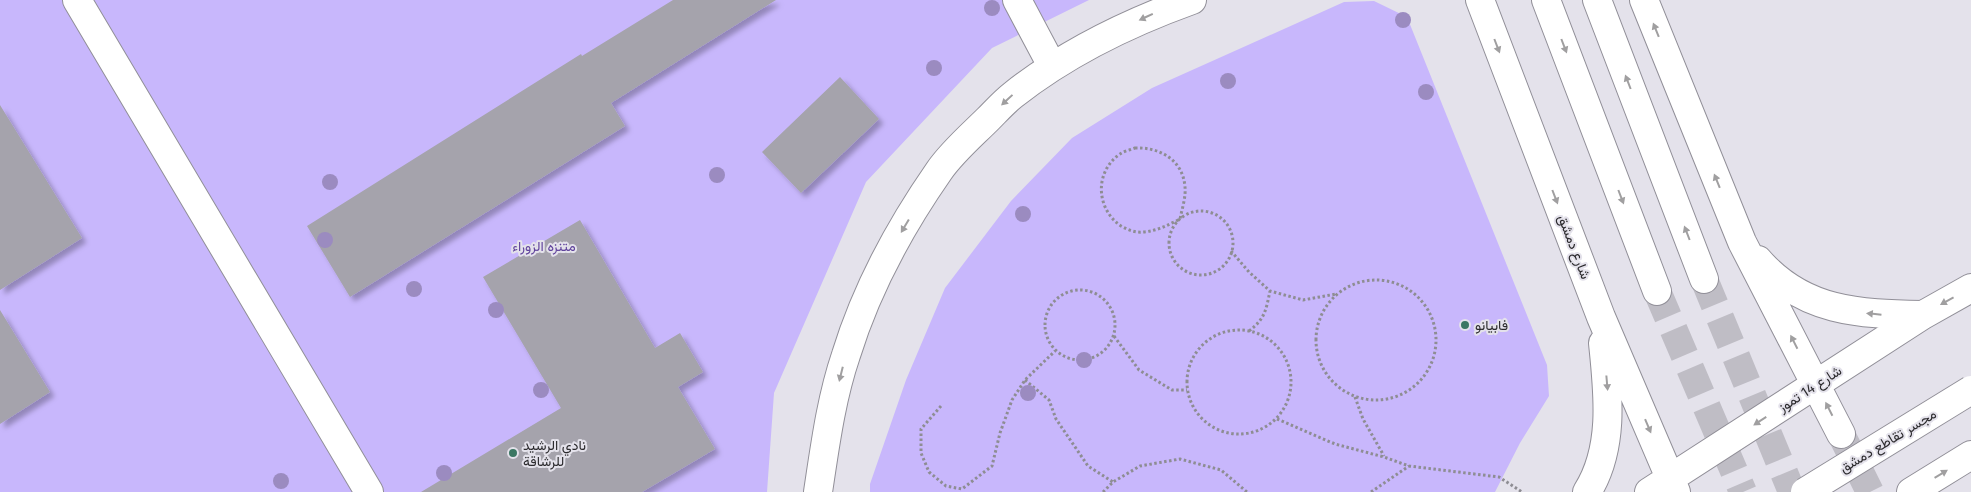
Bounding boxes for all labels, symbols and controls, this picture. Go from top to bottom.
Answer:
one-way arrow [1139,14,1153,22]
one-way arrow [1652,23,1660,37]
one-way arrow [1494,38,1501,53]
one-way arrow [1560,38,1568,53]
one-way arrow [1624,74,1631,89]
one-way arrow [1002,94,1014,106]
one-way arrow [1713,173,1720,188]
one-way arrow [1552,190,1559,205]
one-way arrow [1618,190,1625,205]
street label: شارع دمشق [1552,212,1594,282]
one-way arrow [901,219,910,232]
one-way arrow [1683,225,1691,240]
park label: متنزه الزوراء [512,238,576,255]
one-way arrow [1940,297,1954,306]
one-way arrow [1866,310,1882,318]
place label: فابيانو [1475,317,1508,334]
marker: فابيانو [1459,319,1471,331]
one-way arrow [1790,334,1798,349]
street label: شارع 14 تموز [1774,362,1846,418]
one-way arrow [837,367,845,382]
one-way arrow [1603,375,1611,391]
one-way arrow [1824,402,1833,417]
street label: مجسر تقاطع دمشق [1836,405,1941,478]
one-way arrow [1754,416,1767,425]
one-way arrow [1644,419,1652,433]
place label: نادي الرشيد للرشاقة [523,437,586,470]
marker: نادي الرشيد للرشاقة [507,447,519,459]
one-way arrow [1934,469,1947,478]

